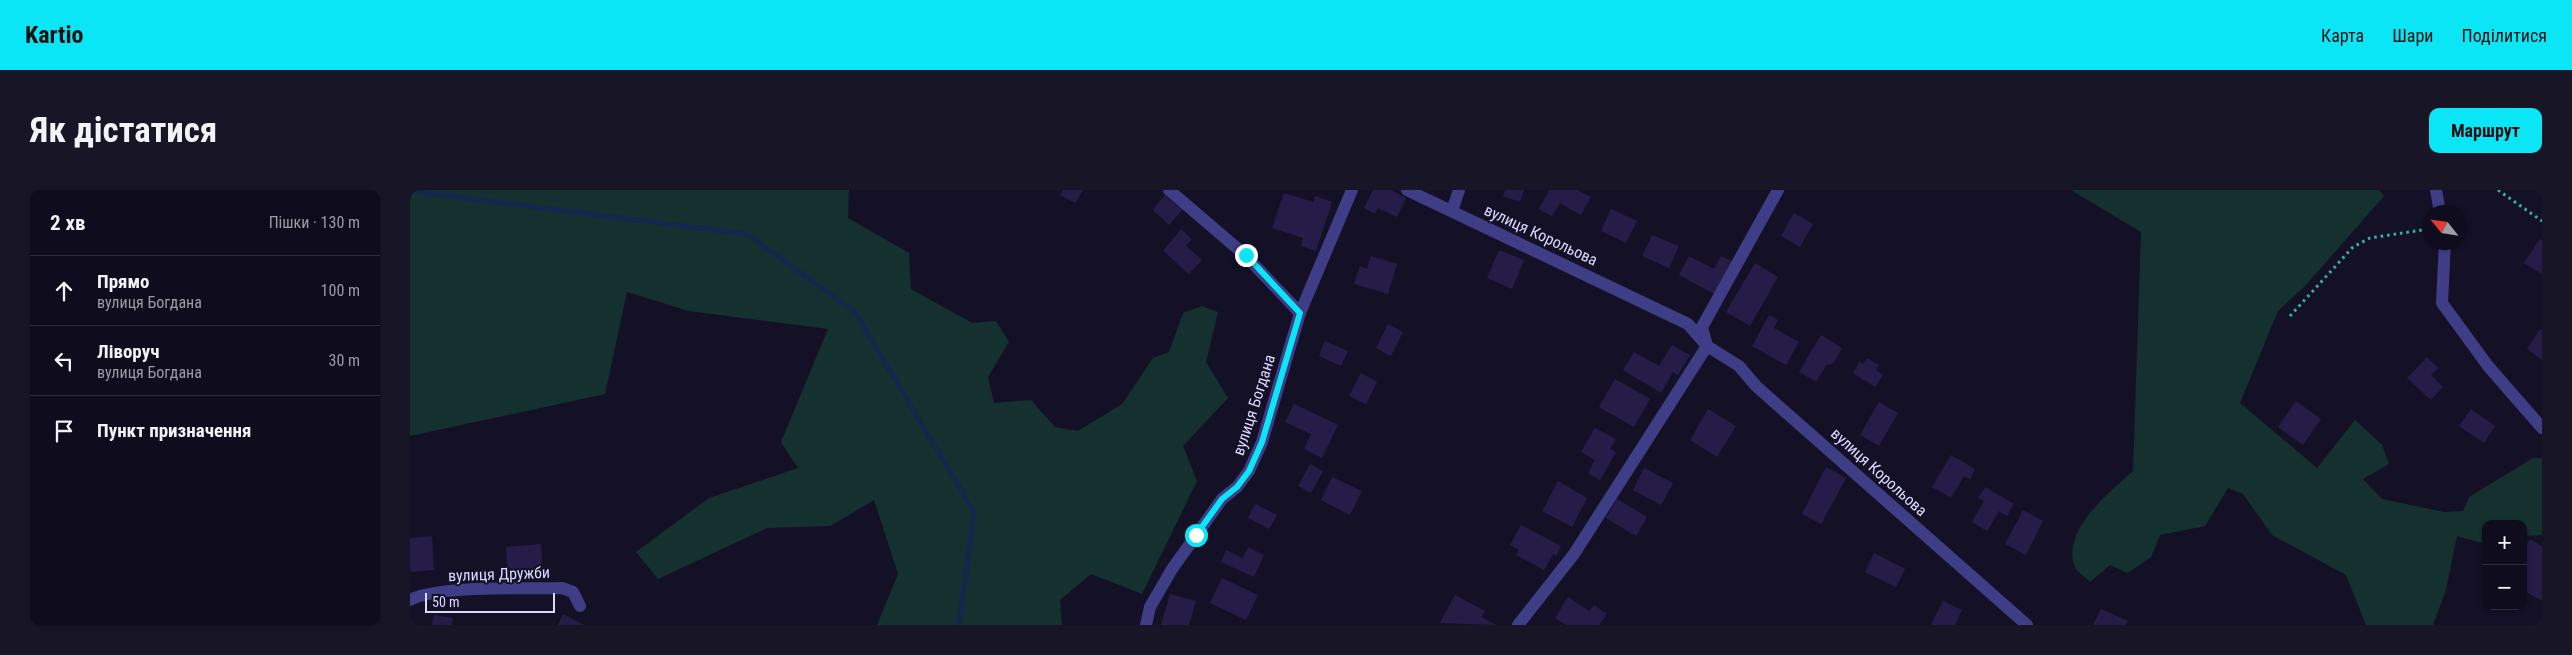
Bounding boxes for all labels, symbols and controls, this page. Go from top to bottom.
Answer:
text: Kartio [25,21,83,49]
text: Карта [2321,25,2364,46]
text: Шари [2392,25,2433,46]
text: Поділитися [2461,25,2547,46]
button: Маршрут [2429,108,2542,153]
text: Як дістатися [30,110,217,151]
street label: вулиця Корольова [1481,200,1601,270]
north arrow [2422,205,2467,250]
text: 2 хв [50,211,85,235]
text: Пішки · 130 m [269,213,360,232]
route end [1235,244,1258,267]
text: Прямо [97,270,150,293]
icon: ahead [50,277,78,305]
text: 100 m [321,281,360,300]
text: вулиця Богдана [97,293,202,312]
text: Ліворуч [97,340,159,363]
icon: left [50,347,78,375]
text: 30 m [328,351,360,370]
street label: вулиця Богдана [1229,352,1279,458]
text: вулиця Богдана [97,363,202,382]
icon: arrive [50,417,78,445]
text: Пункт призначення [97,419,251,442]
street label: вулиця Корольова [1827,424,1931,520]
map controls [2482,520,2527,610]
button: + [2482,520,2527,565]
route start [1185,524,1208,547]
street label: вулиця Дружби [448,563,550,585]
button: − [2482,565,2527,610]
scale bar [425,590,555,613]
text: 50 m [432,594,460,610]

